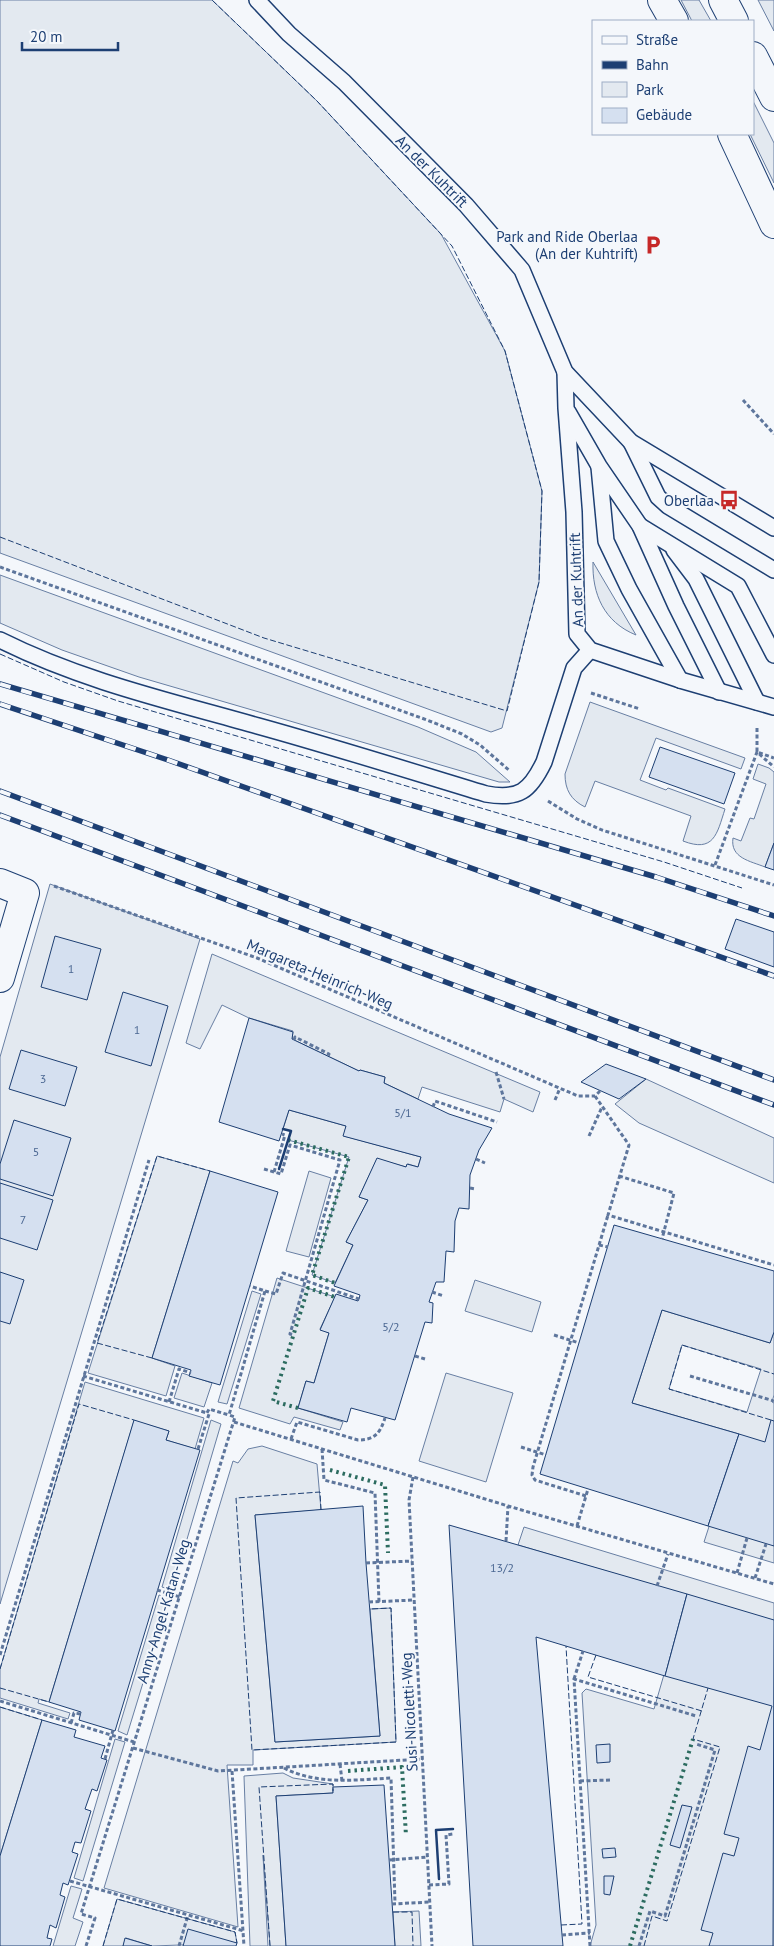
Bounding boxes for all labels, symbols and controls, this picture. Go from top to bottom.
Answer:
scale bar [22,20,119,52]
legend [592,20,754,135]
text: 20 m [30,27,63,46]
text: Straße [636,30,678,49]
text: Bahn [636,55,669,74]
text: Park [636,80,664,99]
text: Gebäude [636,105,692,124]
street label: An der Kuhtrift [392,131,472,211]
place label: Park and Ride Oberlaa (An der Kuhtrift) [496,227,638,263]
parking icon: Park and Ride Oberlaa (An der Kuhtrift) [642,234,664,256]
bus stop icon: Oberlaa [718,489,740,511]
place label: Oberlaa [664,491,714,510]
street label: An der Kuhtrift [565,532,587,628]
street label: Margareta-Heinrich-Weg [244,935,396,1013]
house number: 1 [68,961,74,976]
house number: 1 [134,1022,140,1037]
house number: 3 [40,1071,46,1086]
house number: 5/1 [394,1105,412,1120]
house number: 5 [33,1144,39,1159]
house number: 7 [20,1212,26,1227]
house number: 5/2 [382,1319,400,1334]
street label: Anny-Angel-Katan-Weg [132,1537,194,1685]
house number: 13/2 [490,1560,514,1575]
street label: Susi-Nicoletti-Weg [396,1652,422,1772]

